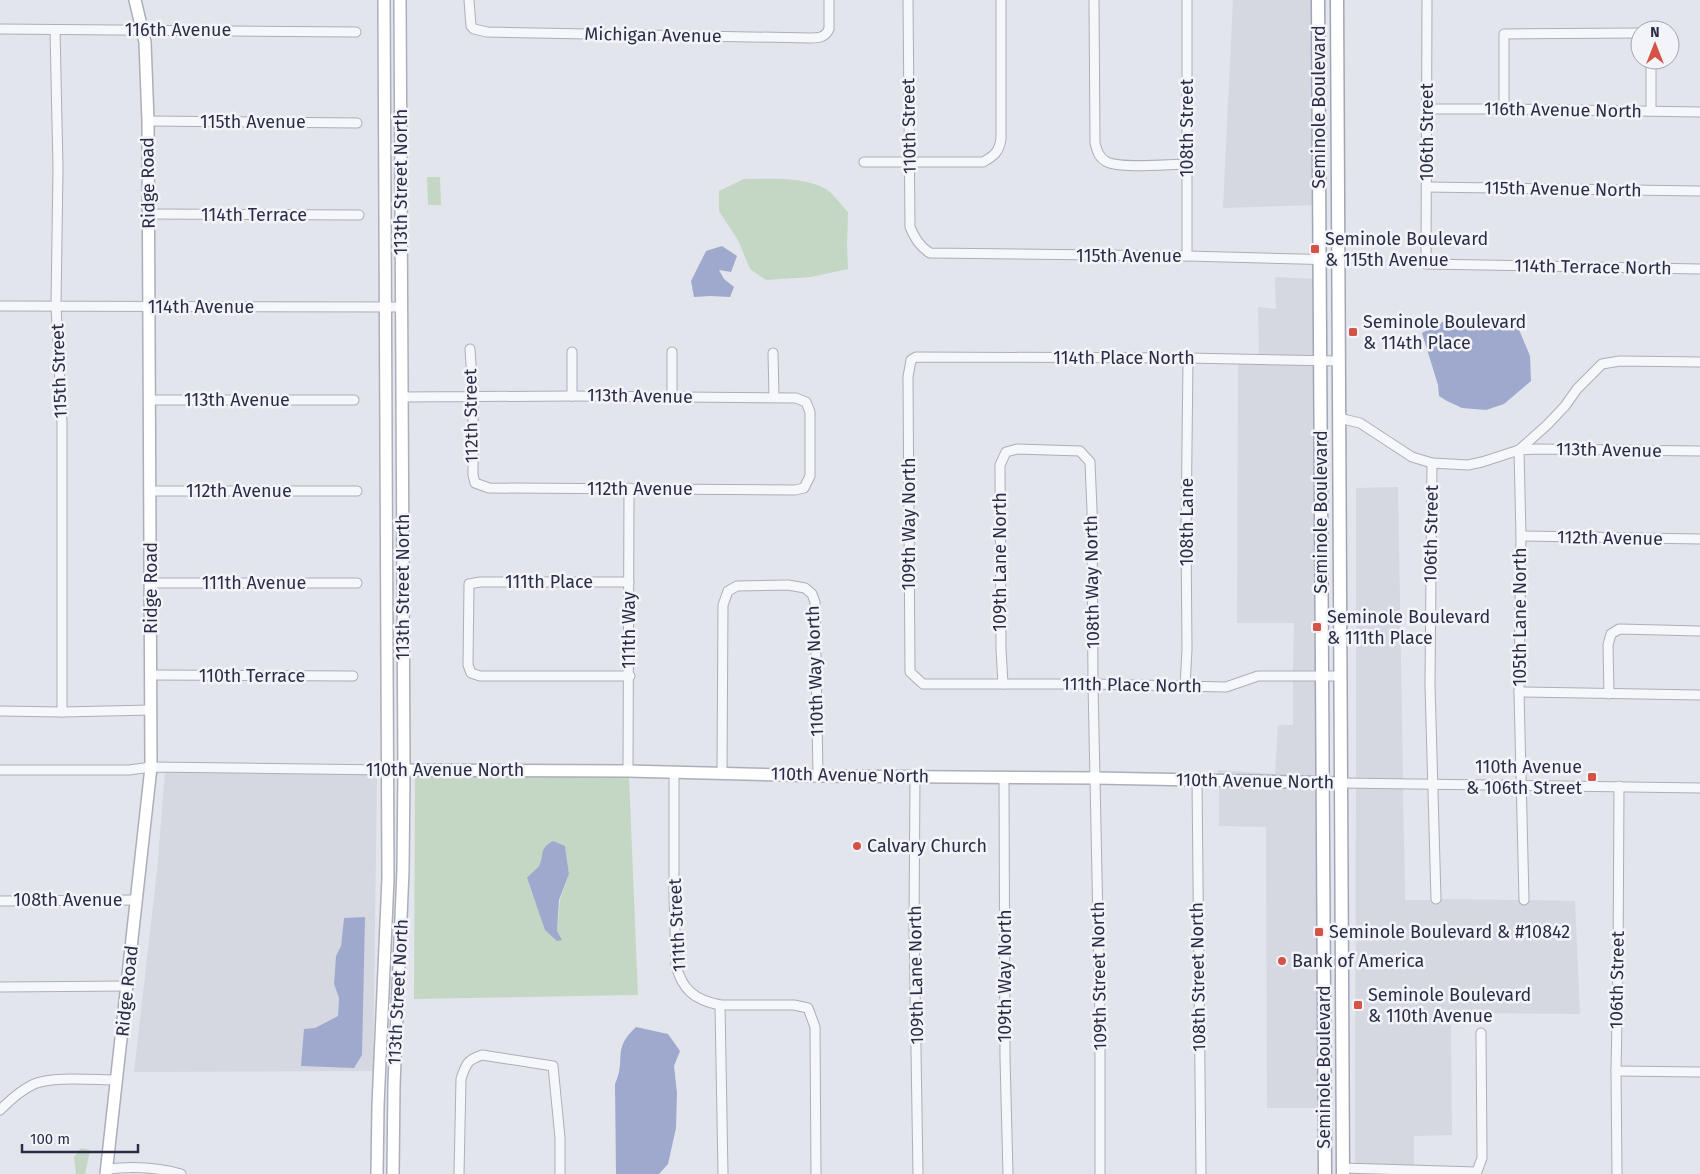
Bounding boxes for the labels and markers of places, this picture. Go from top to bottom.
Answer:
place label: Seminole Boulevard & 115th Avenue [1325,228,1488,271]
marker: Seminole Boulevard & 115th Avenue [1309,243,1321,255]
place label: Seminole Boulevard & 114th Place [1363,311,1526,354]
marker: Seminole Boulevard & 114th Place [1347,326,1359,338]
place label: Seminole Boulevard & 111th Place [1327,606,1490,649]
marker: Seminole Boulevard & 111th Place [1311,621,1323,633]
place label: 110th Avenue & 106th Street [1466,756,1582,799]
marker: 110th Avenue & 106th Street [1586,771,1598,783]
place label: Calvary Church [867,835,987,857]
marker: Calvary Church [851,840,863,852]
place label: Seminole Boulevard & #10842 [1329,921,1570,943]
marker: Seminole Boulevard & #10842 [1313,926,1325,938]
place label: Bank of America [1292,950,1424,972]
marker: Bank of America [1276,955,1288,967]
place label: Seminole Boulevard & 110th Avenue [1368,984,1531,1027]
marker: Seminole Boulevard & 110th Avenue [1352,999,1364,1011]

